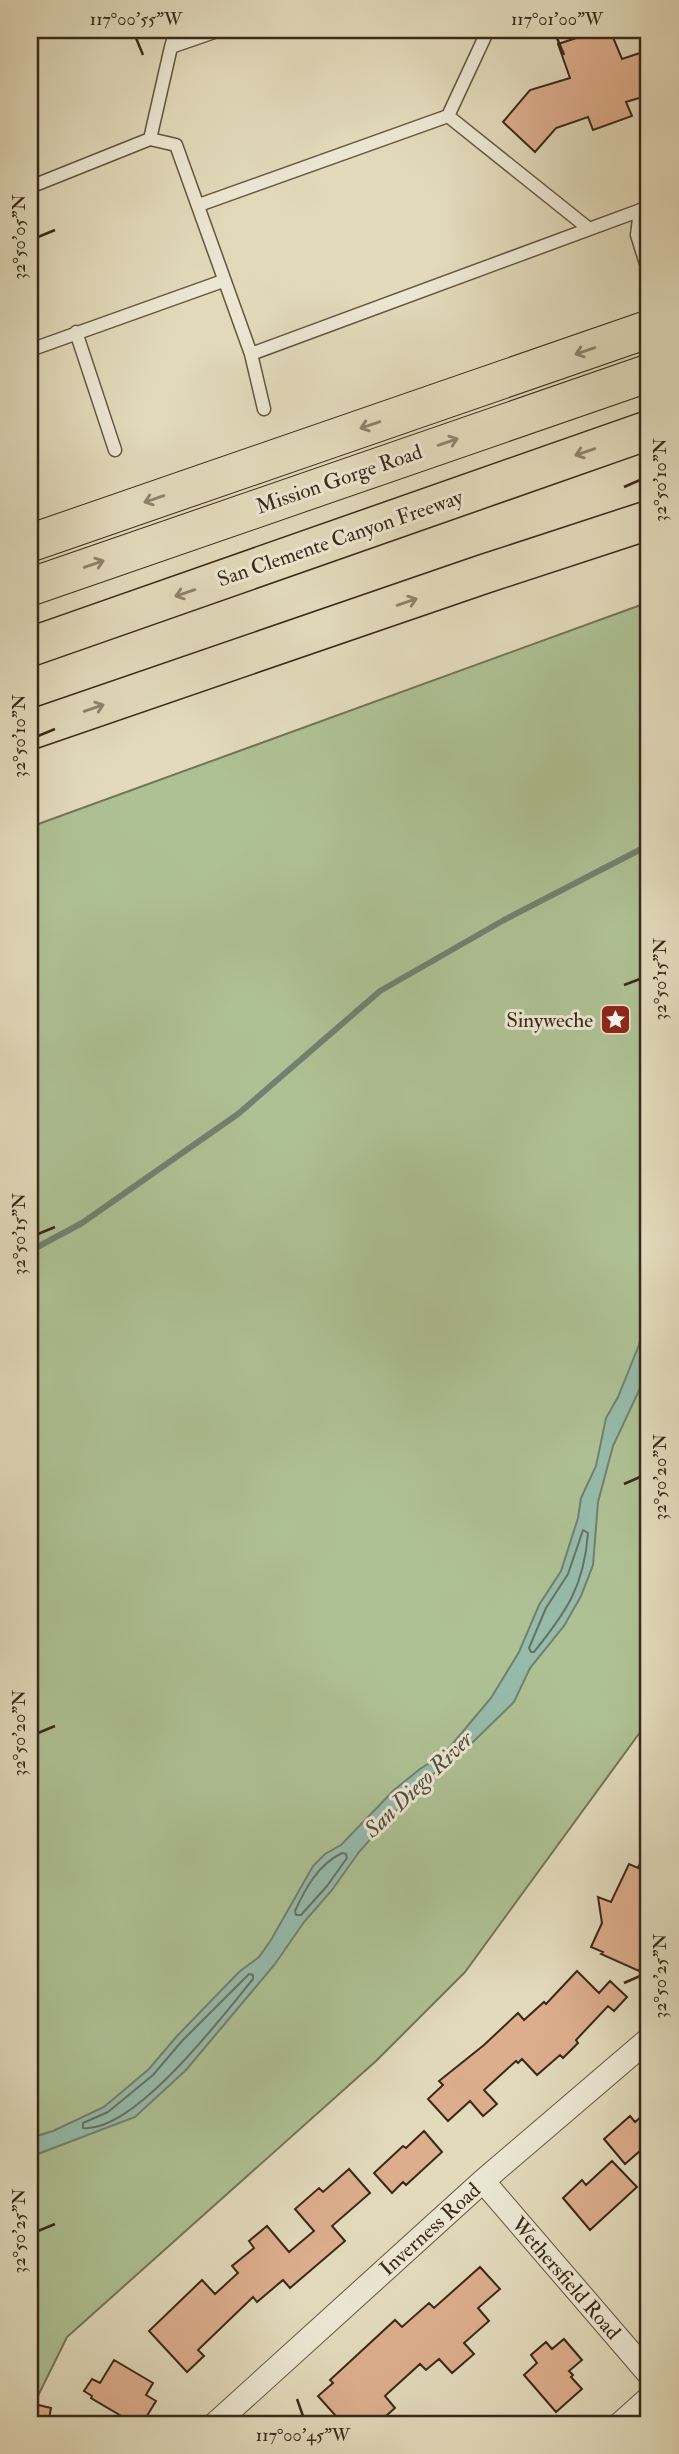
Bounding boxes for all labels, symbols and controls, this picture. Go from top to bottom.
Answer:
text: 117°00'55"W [90,8,183,31]
text: 117°01'00"W [511,8,604,31]
text: 32°50'05"N [8,194,31,280]
one-way arrow [574,346,596,358]
one-way arrow [359,420,381,432]
one-way arrow [437,435,459,447]
street label: Mission Gorge Road [252,438,426,521]
text: 32°50'10"N [649,438,672,522]
one-way arrow [574,447,596,459]
street label: San Clemente Canyon Freeway [214,483,467,593]
one-way arrow [144,494,166,506]
one-way arrow [83,557,105,569]
one-way arrow [175,587,197,600]
one-way arrow [395,595,417,607]
text: 32°50'10"N [8,694,31,778]
one-way arrow [83,701,105,713]
text: 32°50'15"N [649,938,672,1020]
place icon: Sinyweche [599,1003,633,1037]
place label: Sinyweche [506,1007,593,1034]
text: 32°50'15"N [8,1193,31,1275]
text: 32°50'20"N [649,1434,672,1520]
text: 32°50'20"N [8,1690,31,1776]
water label: San Diego River [357,1724,480,1844]
text: 32°50'25"N [649,1934,672,2018]
street label: Inverness Road [374,2176,487,2282]
text: 32°50'25"N [8,2189,31,2273]
street label: Wethersfield Road [504,2211,627,2346]
text: 117°00'45"W [256,2424,351,2447]

